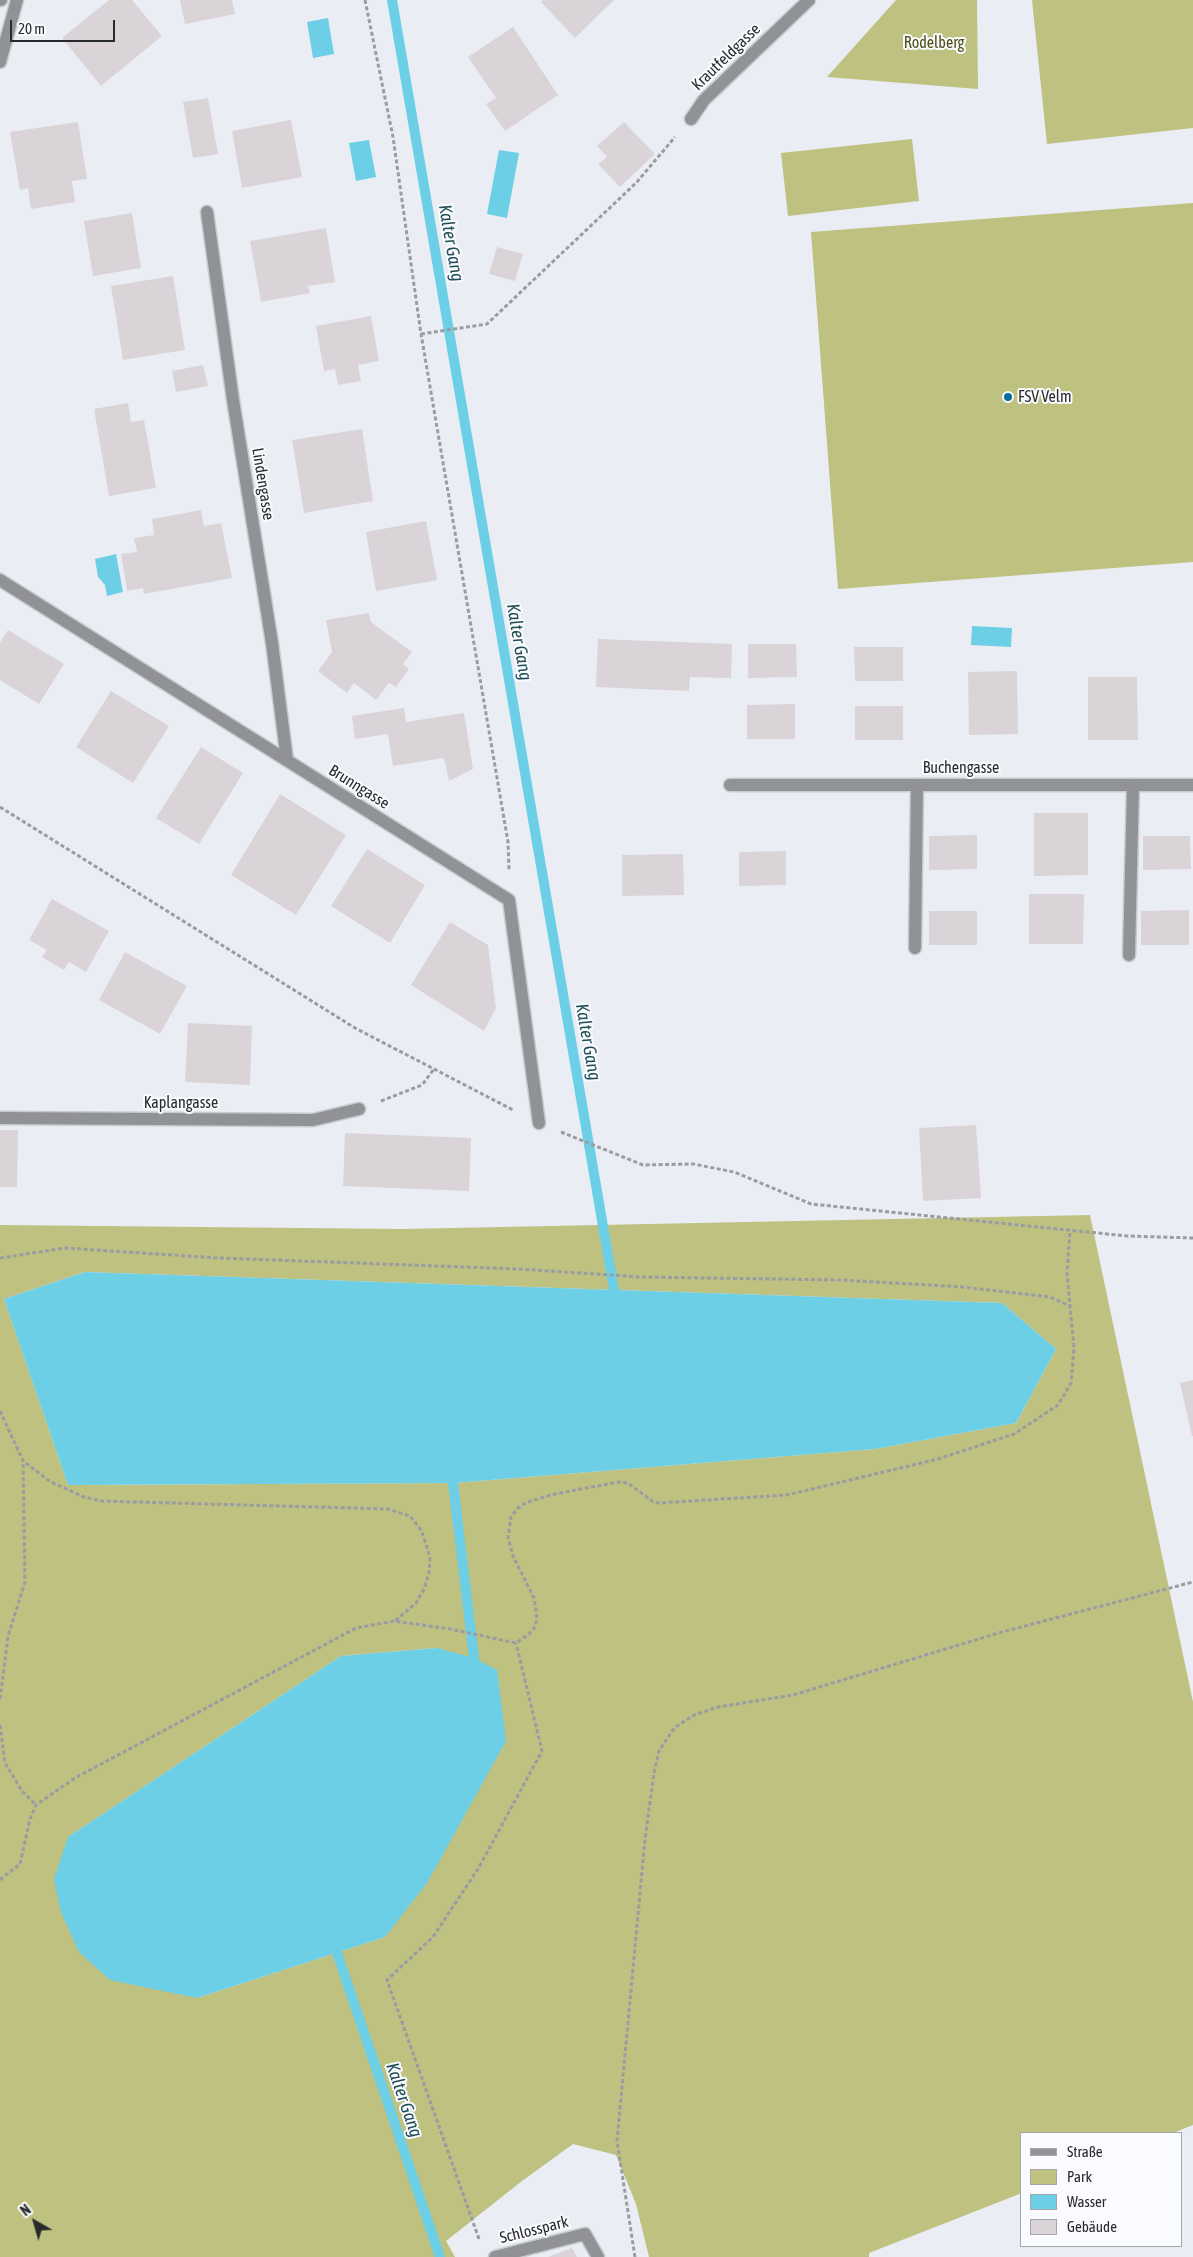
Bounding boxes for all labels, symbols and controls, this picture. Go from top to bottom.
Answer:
scale bar [12,10,118,42]
text: 20 m [18,20,45,37]
street label: Krautfeldgasse [688,20,764,94]
park label: Rodelberg [904,33,964,53]
water label: Kalter Gang [434,203,468,283]
place label: FSV Velm [1018,387,1072,407]
marker: FSV Velm [1002,391,1014,403]
street label: Lindengasse [248,447,278,521]
water label: Kalter Gang [502,602,536,682]
street label: Buchengasse [923,758,999,778]
street label: Brunngasse [325,761,393,813]
water label: Kalter Gang [571,1002,605,1082]
street label: Kaplangasse [144,1093,218,1113]
water label: Kalter Gang [381,2060,427,2140]
legend [1020,2132,1183,2247]
text: Straße [1067,2143,1103,2160]
text: Park [1067,2168,1092,2185]
text: Wasser [1067,2193,1106,2210]
north arrow [10,2197,60,2247]
text: N [18,2201,34,2219]
street label: Schlosspark [498,2212,570,2248]
text: Gebäude [1067,2218,1117,2235]

